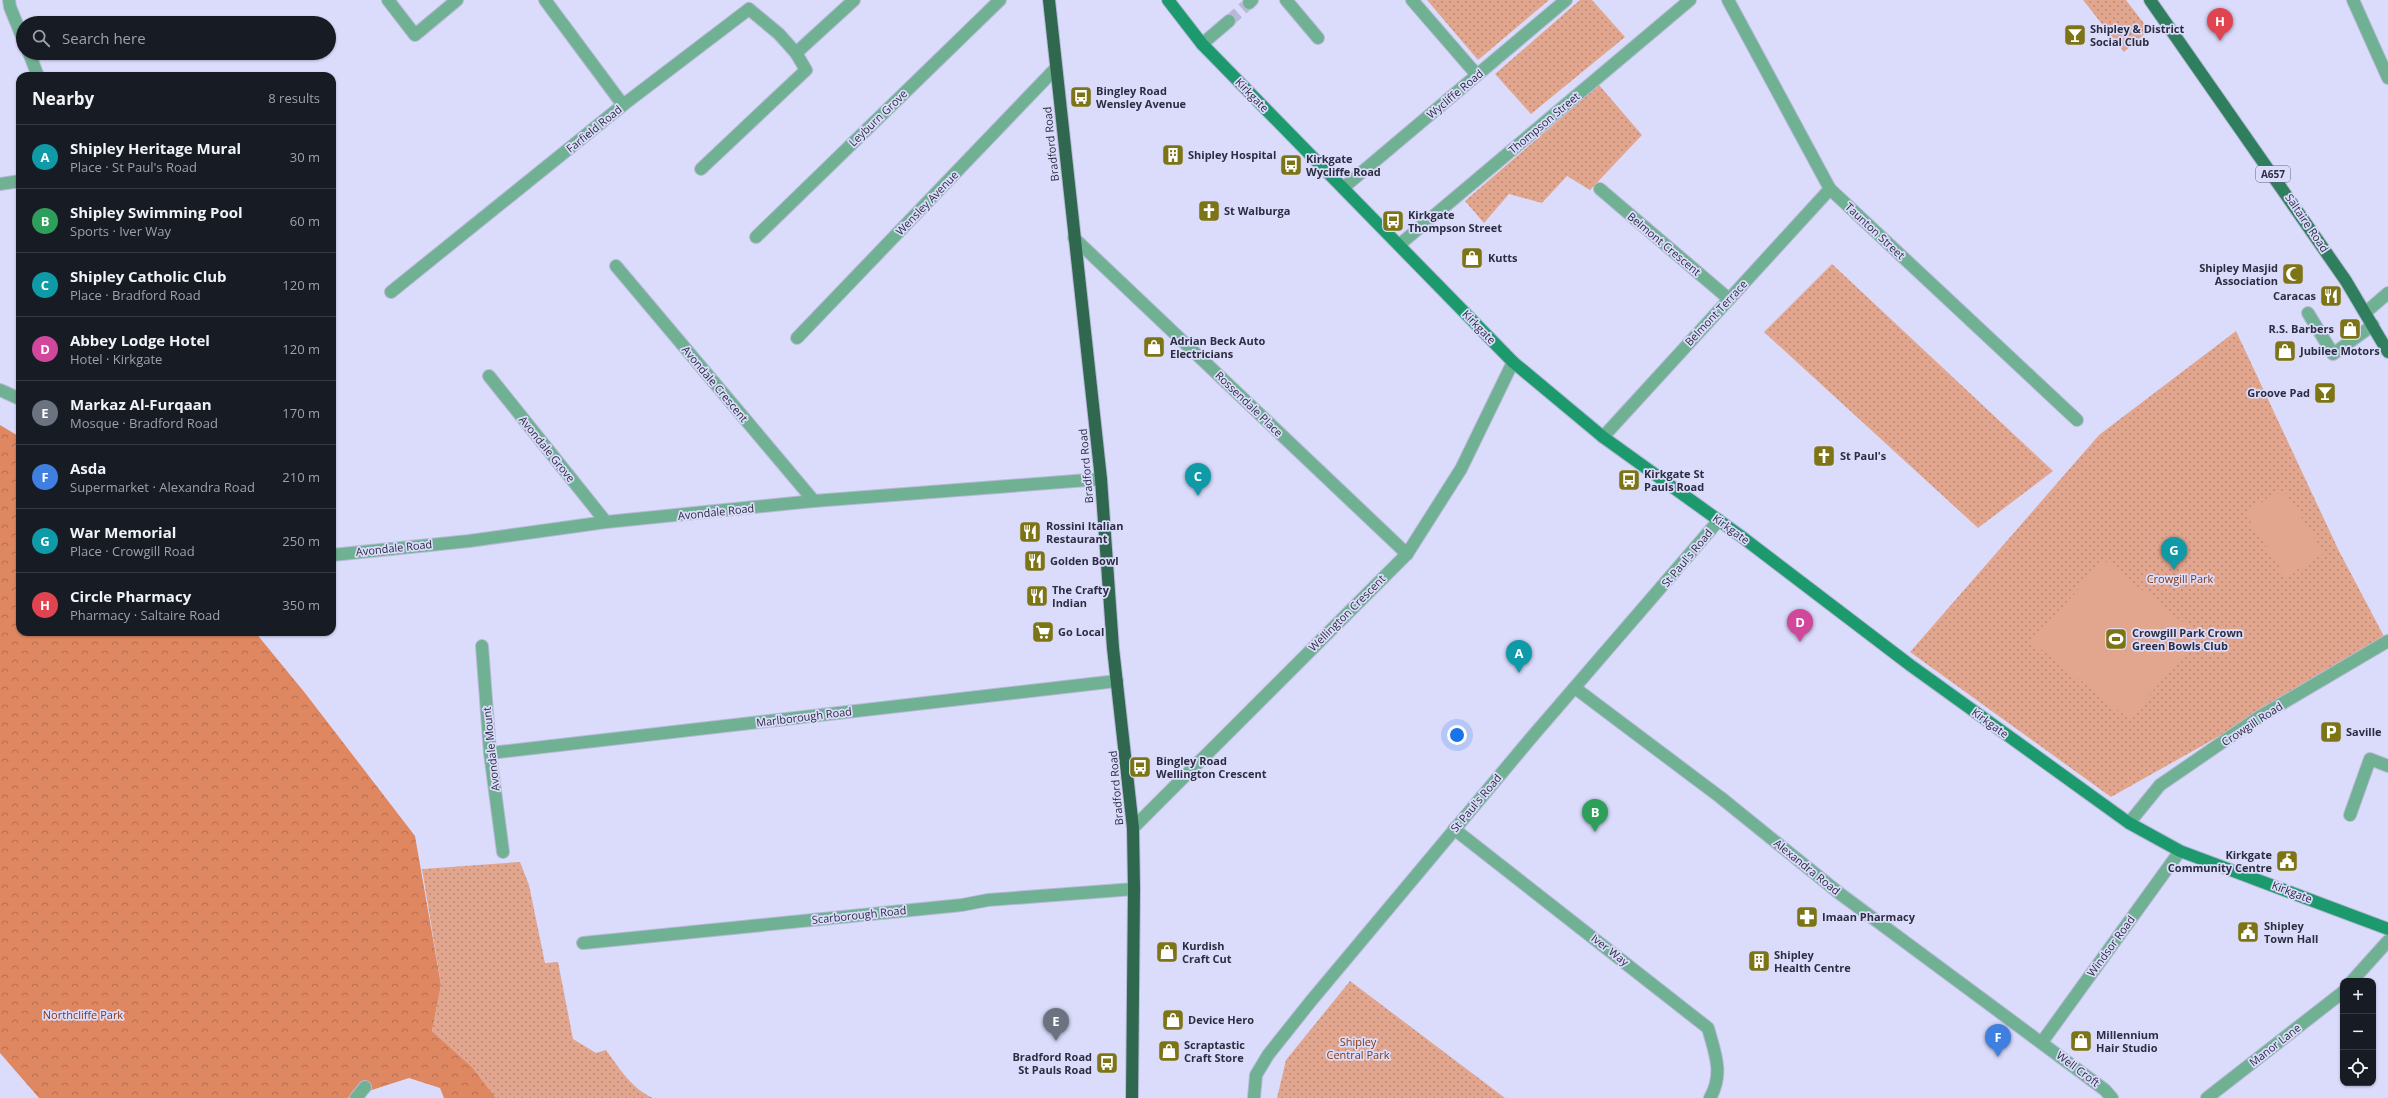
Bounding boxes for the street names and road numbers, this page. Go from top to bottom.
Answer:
street label: Wycliffe Road [1423,66,1486,122]
street label: Kirkgate [1232,74,1272,115]
street label: Leyburn Grove [845,86,910,149]
street label: Thompson Street [1505,88,1582,157]
street label: Farfield Road [563,102,625,156]
street label: Bradford Road [1039,106,1062,182]
road number: A657 [2256,166,2290,182]
street label: Wensley Avenue [892,167,961,238]
street label: Saltaire Road [2282,191,2333,255]
street label: Taunton Street [1842,199,1908,262]
street label: Belmont Crescent [1625,209,1704,279]
street label: Belmont Terrace [1681,276,1750,349]
street label: Kirkgate [1459,306,1499,347]
street label: Avondale Crescent [679,342,752,425]
street label: Rossendale Place [1212,368,1286,440]
street label: Avondale Grove [516,412,579,485]
street label: Bradford Road [1075,428,1096,504]
street label: Avondale Road [677,500,755,523]
street label: Kirkgate [1710,510,1753,547]
street label: St Paul's Road [1658,525,1715,590]
street label: Avondale Road [355,536,433,559]
street label: Wellington Crescent [1305,571,1388,654]
street label: Crowgill Road [2218,698,2285,749]
street label: Marlborough Road [755,703,853,730]
street label: Kirkgate [1969,704,2012,741]
street label: Avondale Mount [479,706,502,792]
street label: Bradford Road [1105,750,1126,826]
street label: St Paul's Road [1447,770,1504,835]
street label: Alexandra Road [1771,835,1844,898]
street label: Kirkgate [2270,877,2314,906]
street label: Scarborough Road [811,902,907,927]
street label: Windsor Road [2083,912,2138,979]
street label: Iver Way [1588,930,1633,969]
street label: Manor Lane [2246,1020,2304,1069]
street label: Well Croft [2054,1047,2103,1090]

